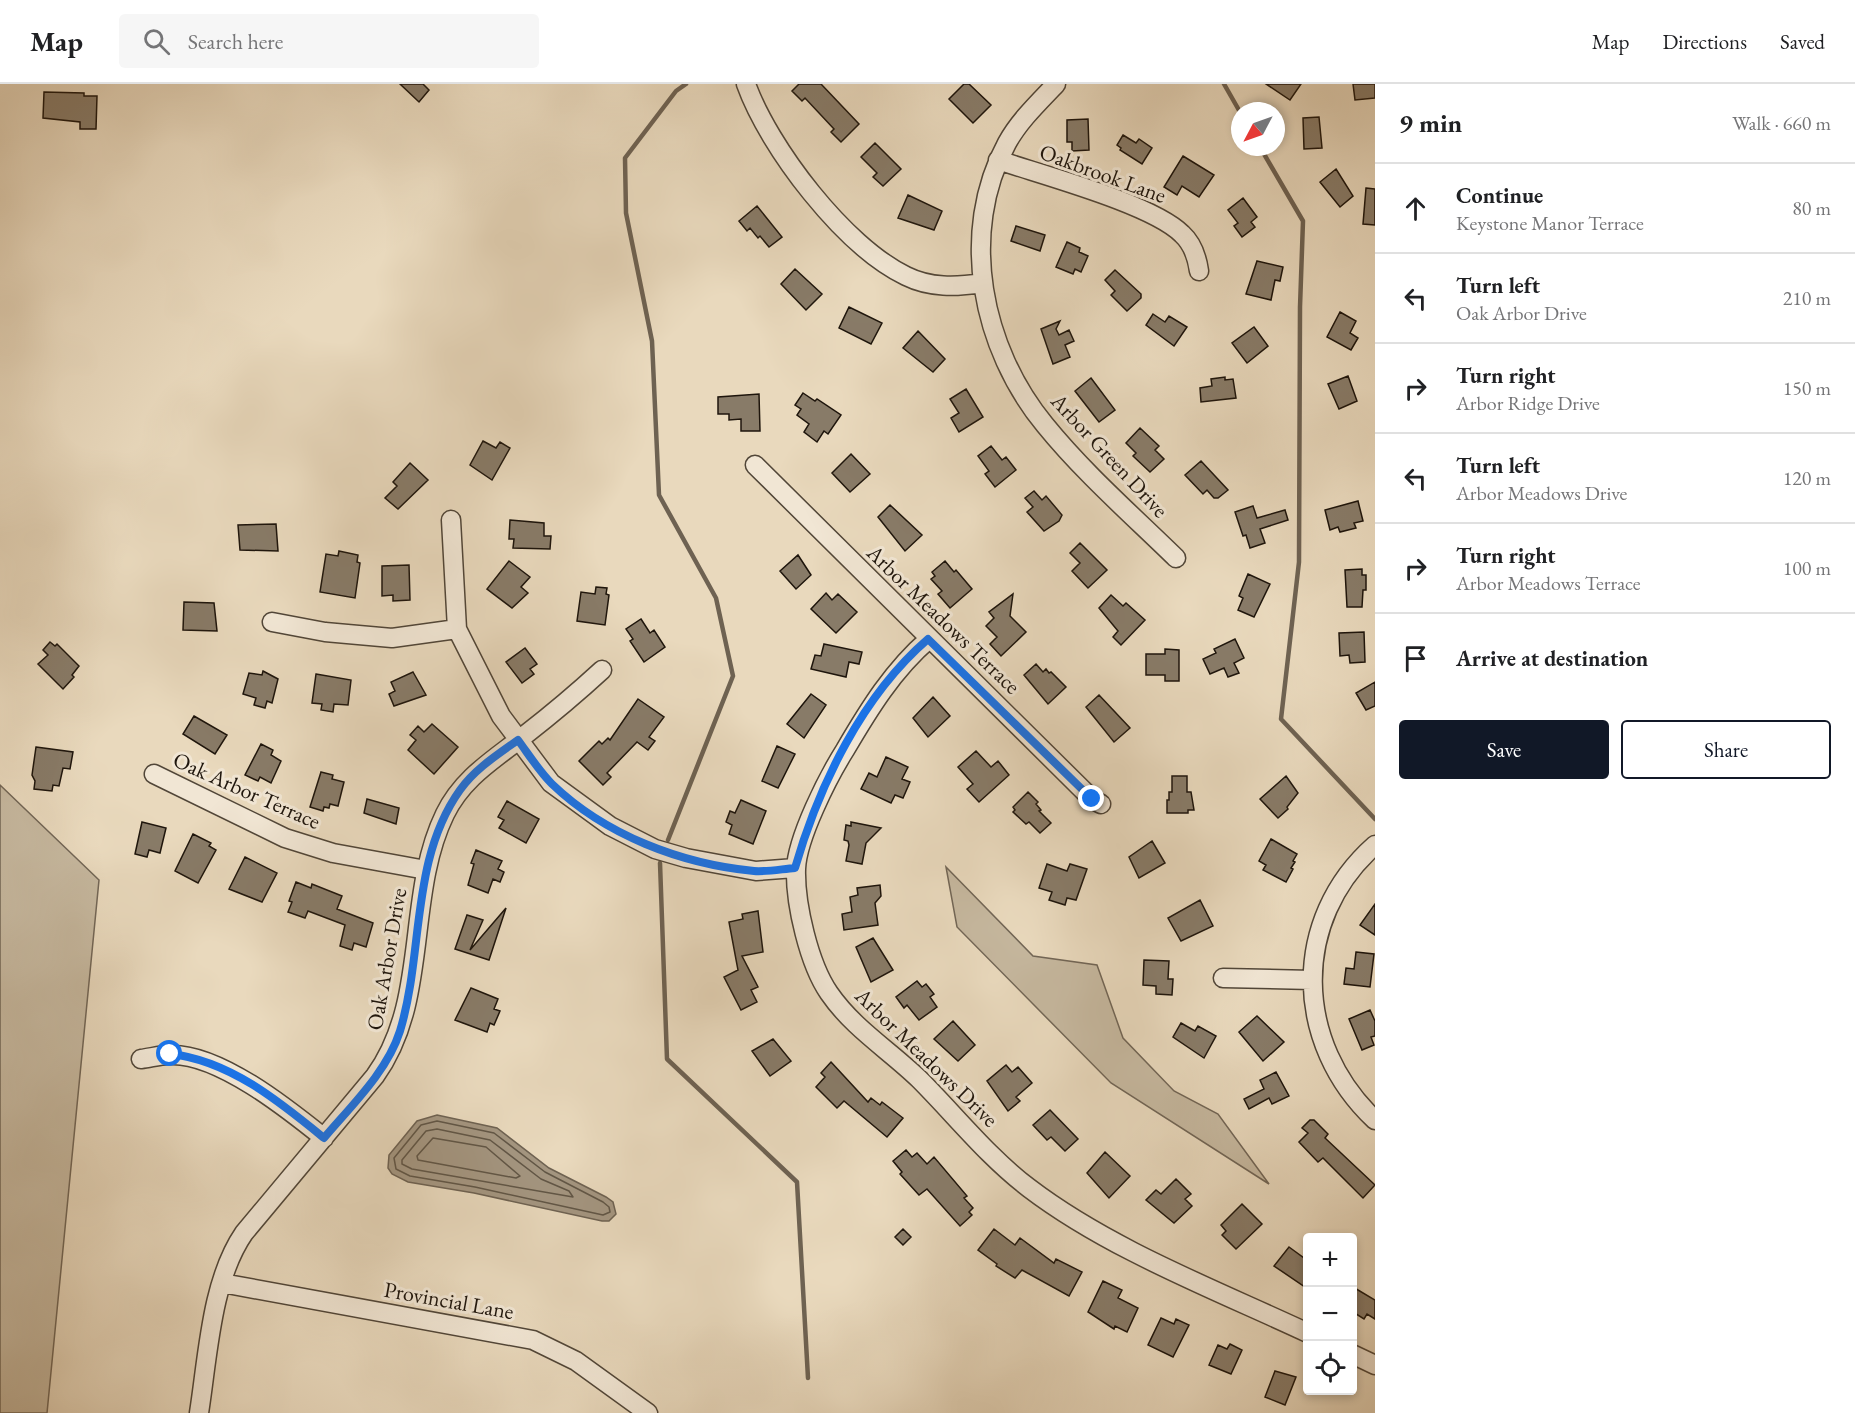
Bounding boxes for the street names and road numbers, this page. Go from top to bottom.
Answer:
street label: Oakbrook Lane [1036,137,1170,210]
street label: Arbor Green Drive [1044,386,1175,524]
street label: Arbor Meadows Terrace [860,538,1027,701]
street label: Oak Arbor Terrace [169,745,325,836]
street label: Oak Arbor Drive [360,885,413,1032]
street label: Arbor Meadows Drive [848,981,1005,1134]
street label: Provincial Lane [382,1275,517,1326]

